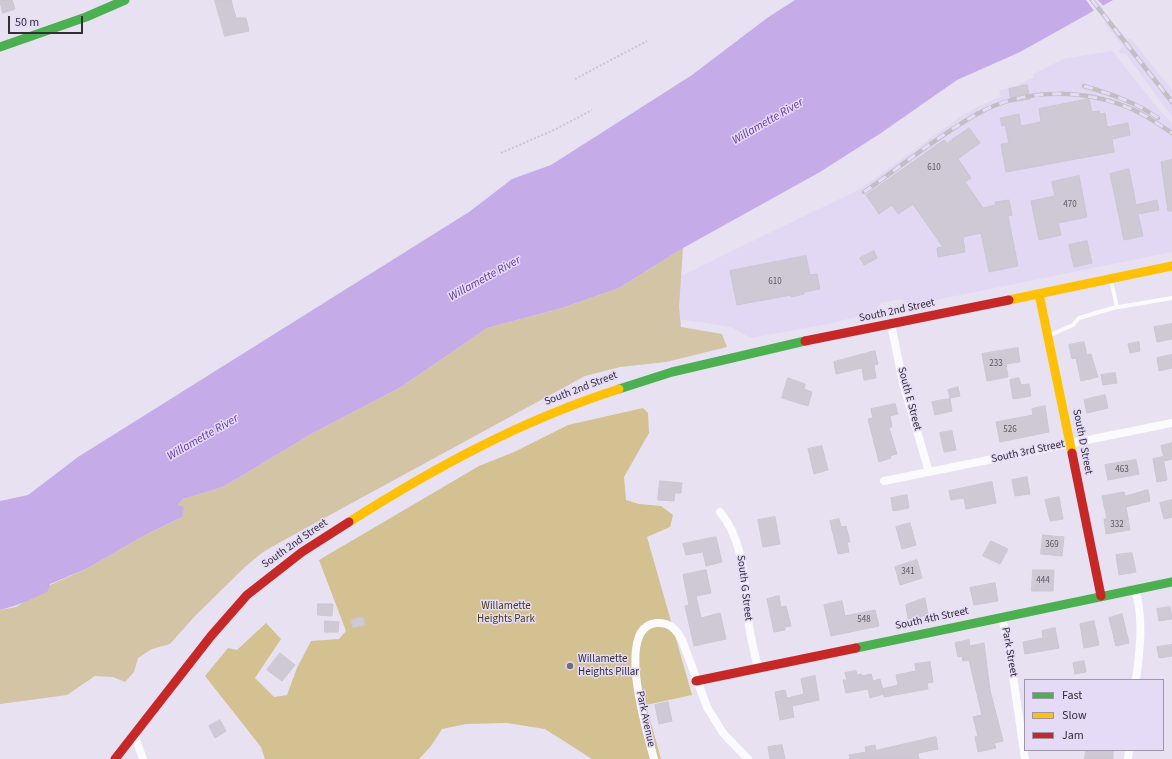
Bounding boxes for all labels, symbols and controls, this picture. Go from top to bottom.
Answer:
scale bar [10,8,85,34]
text: 50 m [15,14,39,31]
water label: Willamette River [730,96,806,148]
house number: 610 [927,163,941,173]
house number: 470 [1063,200,1077,210]
water label: Willamette River [447,253,523,305]
house number: 610 [768,277,782,287]
street label: South 2nd Street [858,297,936,325]
house number: 233 [989,359,1003,369]
street label: South E Street [894,366,924,432]
street label: South 2nd Street [543,369,619,409]
street label: South D Street [1069,408,1095,476]
water label: Willamette River [165,412,241,464]
house number: 526 [1003,425,1017,435]
street label: South 3rd Street [990,438,1066,466]
house number: 463 [1115,465,1129,475]
street label: South 2nd Street [260,516,330,572]
house number: 332 [1110,520,1124,530]
house number: 369 [1045,540,1059,550]
street label: South G Street [733,554,755,622]
house number: 341 [901,567,915,577]
house number: 444 [1036,576,1050,586]
park label: Willamette Heights Park [477,600,535,626]
street label: South 4th Street [894,605,970,633]
house number: 548 [857,615,871,625]
street label: Park Street [998,626,1020,678]
place label: Willamette Heights Pillar [578,653,639,679]
marker: Willamette Heights Pillar [565,661,575,671]
legend [1024,679,1164,751]
text: Fast [1062,687,1082,704]
street label: Park Avenue [633,690,657,748]
text: Slow [1062,707,1087,724]
text: Jam [1062,727,1084,744]

